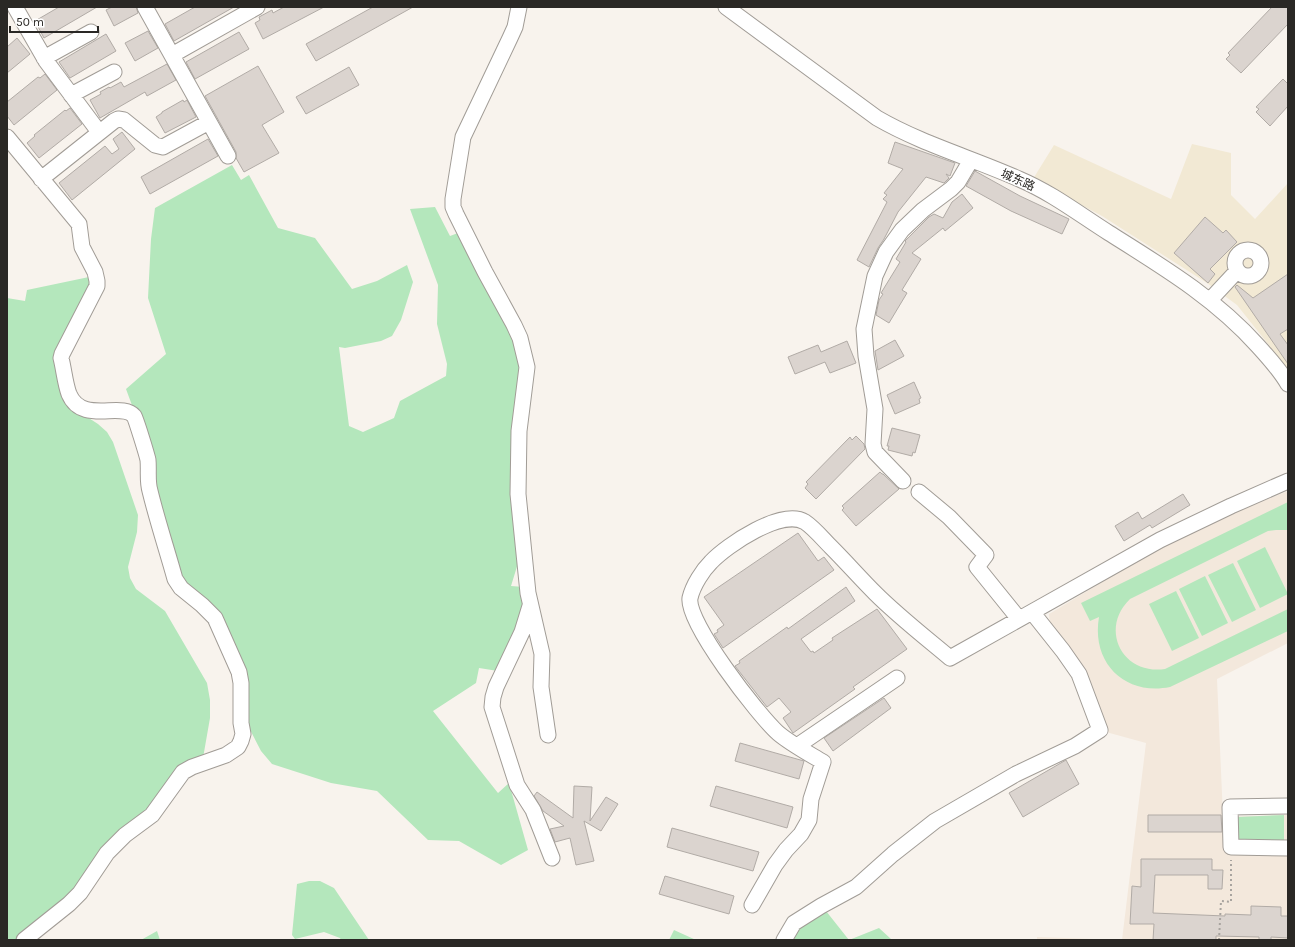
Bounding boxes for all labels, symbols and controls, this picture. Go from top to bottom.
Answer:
scale bar [10,8,98,34]
text: 50 m [16,15,44,29]
street label: 城东路 [999,166,1037,194]

